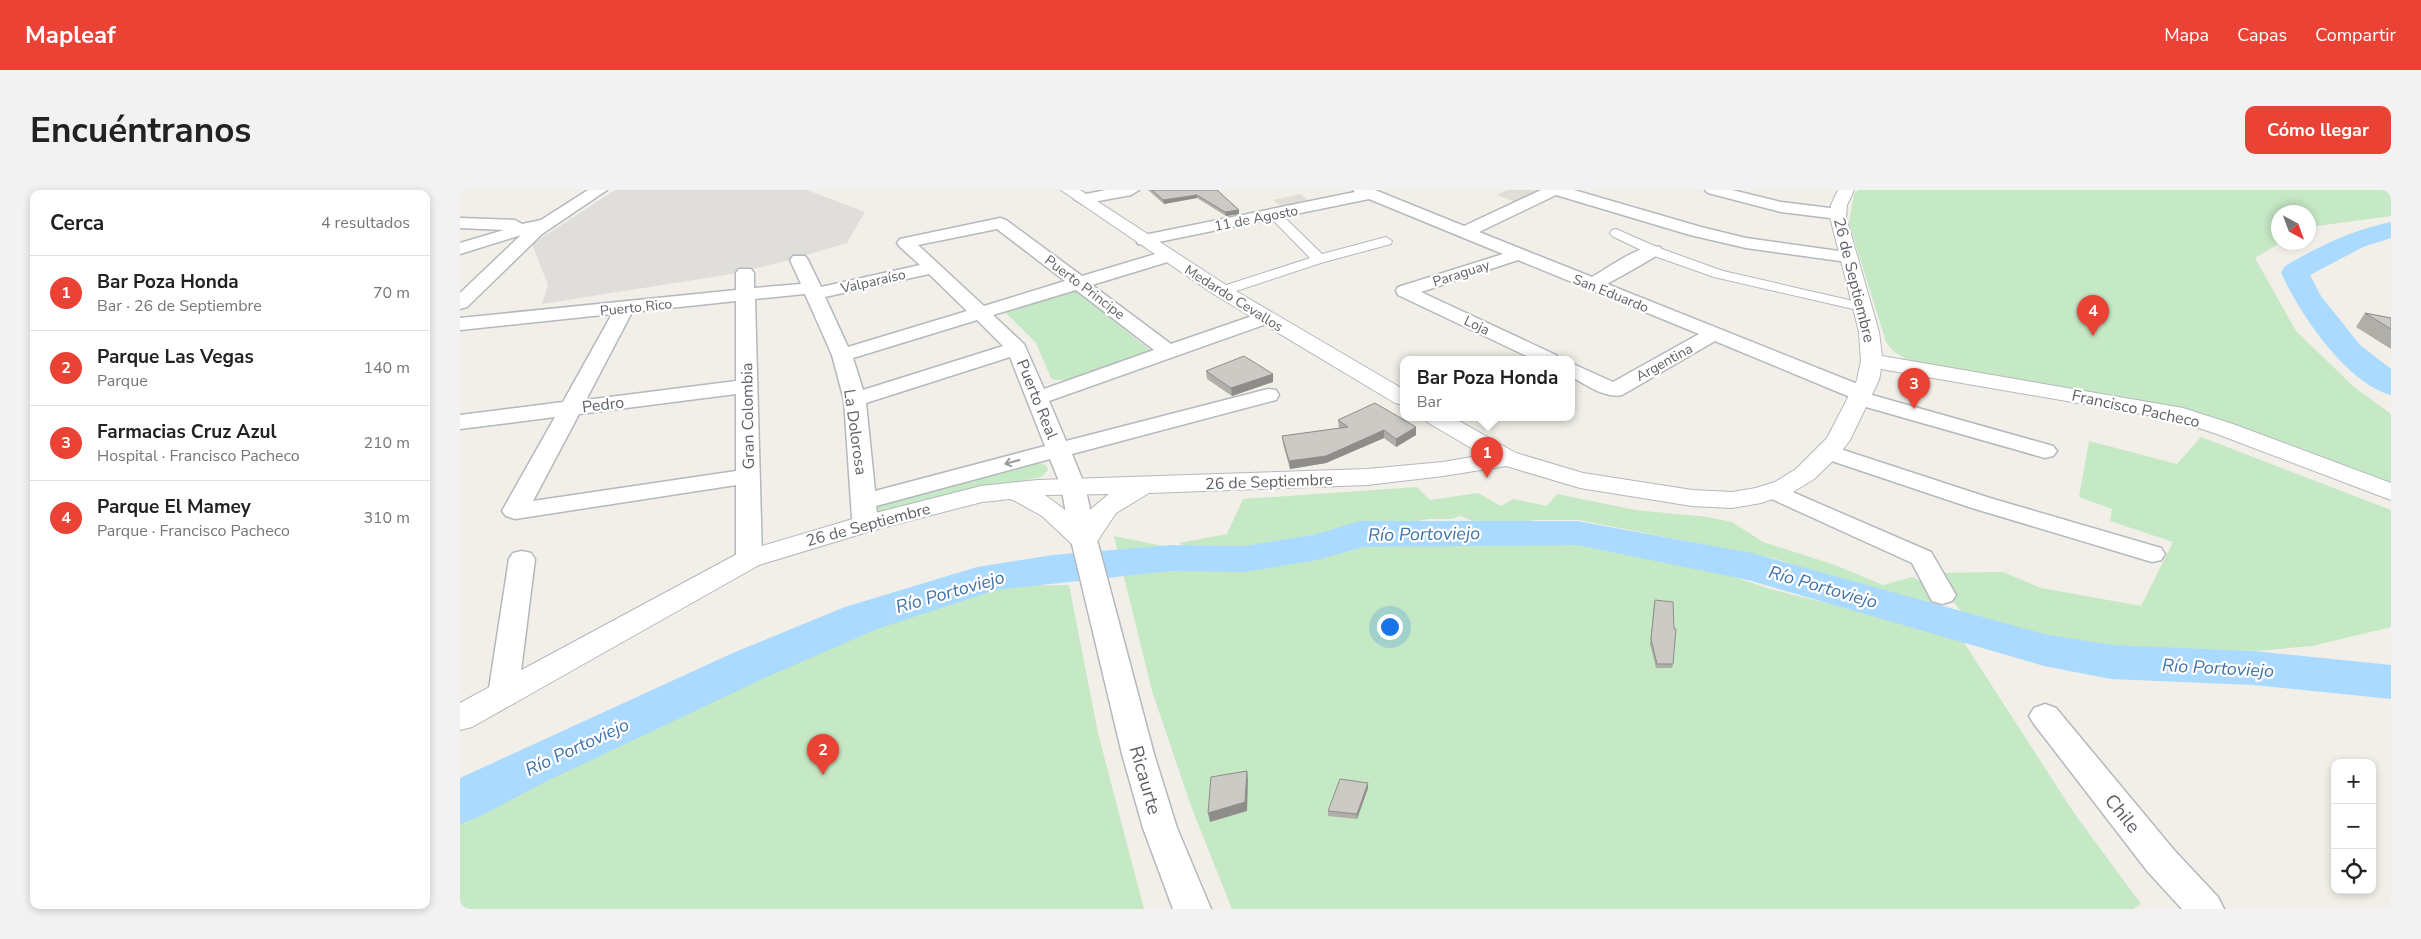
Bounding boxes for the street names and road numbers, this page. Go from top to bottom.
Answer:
street label: 11 de Agosto [1213,201,1300,236]
street label: 26 de Septiembre [1828,216,1880,345]
street label: Puerto Principe [1041,251,1129,324]
street label: Paraguay [1430,255,1493,292]
street label: Medardo Cevallos [1181,260,1287,337]
street label: Valparaíso [838,265,908,298]
street label: San Eduardo [1570,270,1652,317]
street label: Puerto Rico [599,294,673,321]
street label: Loja [1461,311,1493,340]
street label: Argentina [1632,339,1696,386]
street label: Puerto Real [1011,356,1063,443]
street label: Gran Colombia [736,362,760,470]
street label: Francisco Pacheco [2070,385,2202,433]
street label: La Dolorosa [838,388,872,476]
street label: Pedro [581,391,625,418]
street label: 26 de Septiembre [1205,469,1333,495]
street label: 26 de Septiembre [804,498,933,552]
street label: Ricaurte [1123,743,1167,818]
street label: Chile [2098,788,2146,839]

